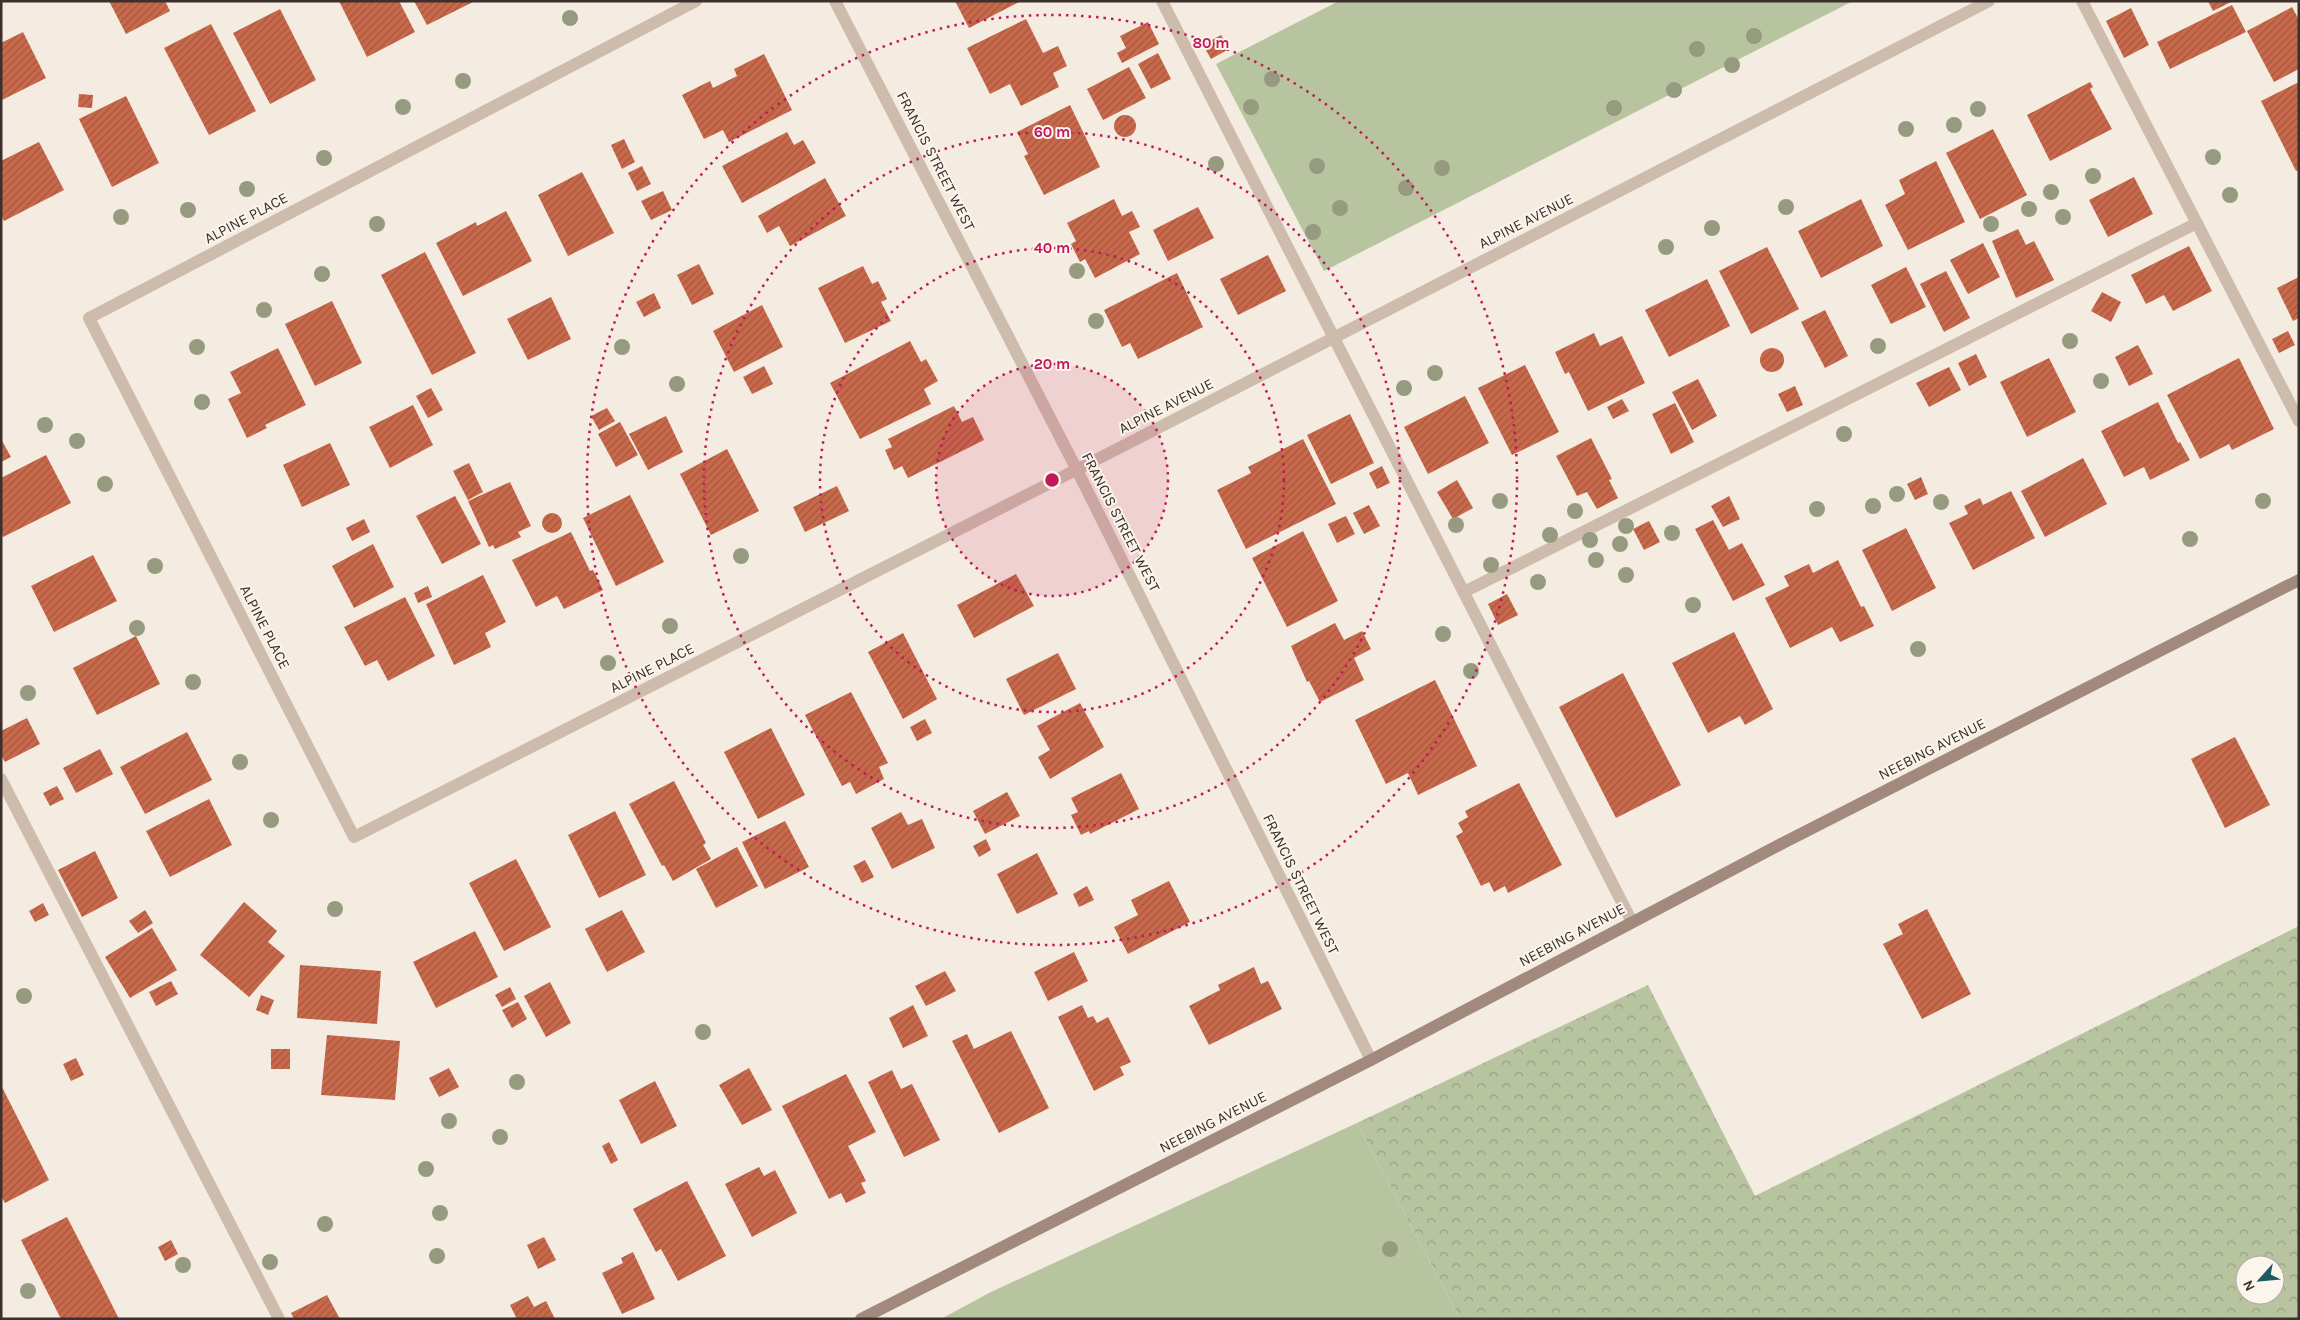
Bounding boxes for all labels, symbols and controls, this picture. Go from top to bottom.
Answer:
text: 80 m [1192,34,1230,52]
street label: FRANCIS STREET WEST [893,88,979,234]
text: 60 m [1034,123,1070,141]
street label: ALPINE PLACE [201,188,291,248]
street label: ALPINE AVENUE [1476,189,1576,253]
text: 40 m [1034,239,1070,257]
text: 20 m [1034,355,1070,373]
street label: ALPINE AVENUE [1116,374,1216,438]
street label: FRANCIS STREET WEST [1078,449,1164,595]
centre of rings [1043,471,1061,489]
street label: ALPINE PLACE [236,582,294,672]
street label: ALPINE PLACE [607,639,697,697]
street label: NEEBING AVENUE [1875,714,1989,784]
street label: FRANCIS STREET WEST [1259,811,1343,958]
street label: NEEBING AVENUE [1516,899,1628,971]
street label: NEEBING AVENUE [1156,1087,1270,1157]
north arrow [2235,1255,2285,1305]
text: N [2239,1277,2259,1294]

